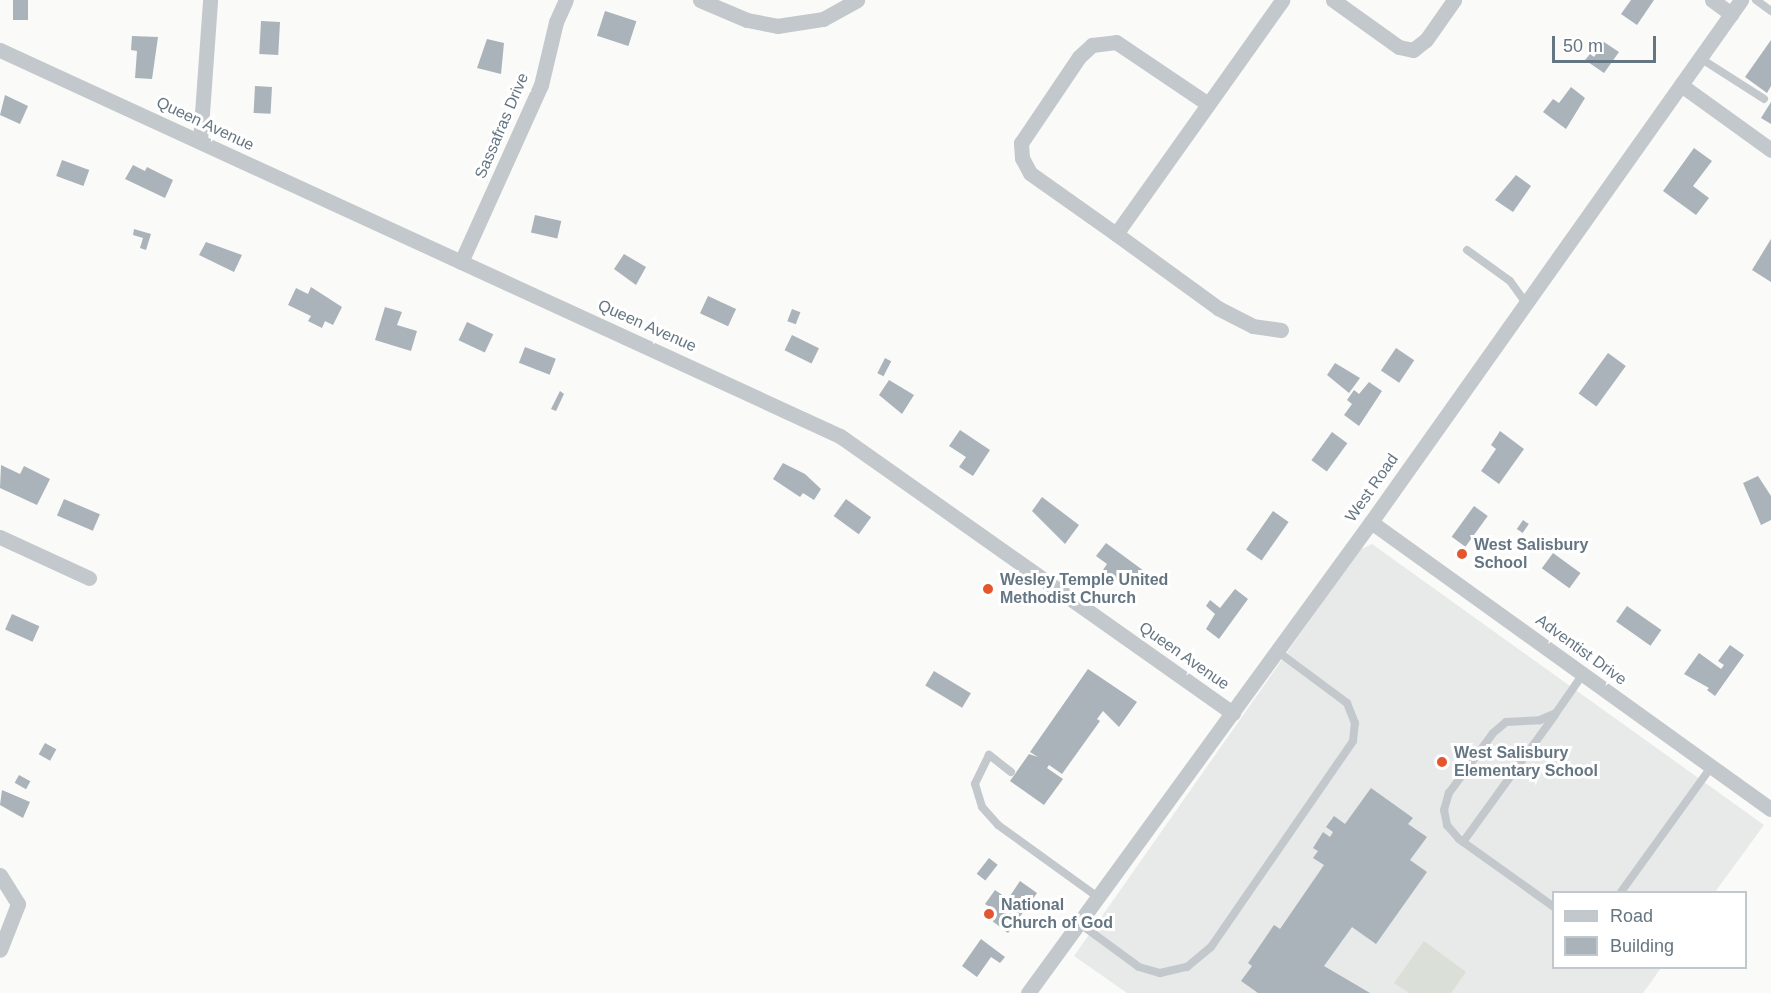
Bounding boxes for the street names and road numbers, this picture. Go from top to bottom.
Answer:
street label: Sassafras Drive [471,70,533,182]
street label: Queen Avenue [153,93,257,155]
street label: Queen Avenue [594,296,700,356]
street label: West Road [1342,450,1402,526]
street label: Adventist Drive [1532,611,1630,689]
street label: Queen Avenue [1135,618,1233,694]

